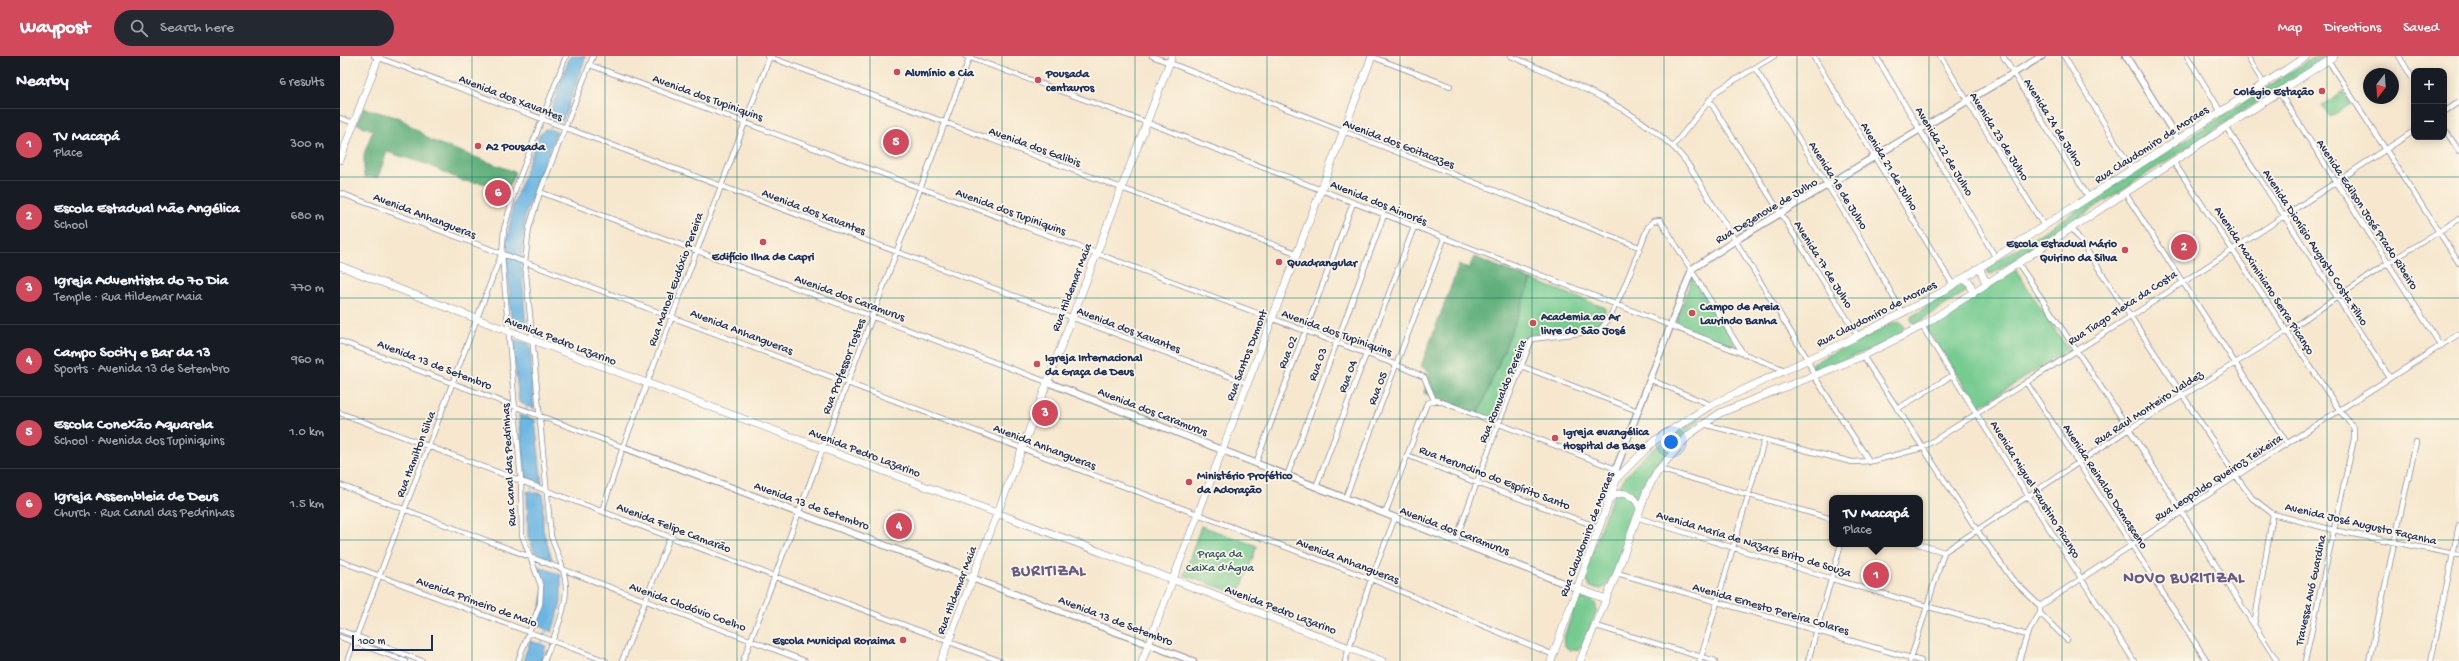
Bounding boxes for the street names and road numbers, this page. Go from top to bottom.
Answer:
street label: Avenida dos Tupiniquins [650,72,765,126]
street label: Avenida dos Xavantes [456,73,565,125]
street label: Avenida 24 de Julho [2020,76,2085,170]
street label: Avenida 23 de Julho [1965,90,2031,184]
street label: Rua Claudomiro de Moraes [2093,103,2212,188]
street label: Avenida 22 de Julho [1911,105,1975,199]
street label: Avenida dos Goitacazes [1340,117,1457,173]
street label: Avenida 21 de Julho [1856,120,1920,214]
street label: Avenida dos Galibis [986,125,1083,171]
street label: Avenida Edilson José Prado Ribeiro [2312,137,2420,293]
street label: Avenida 18 de Julho [1805,140,1870,233]
street label: Avenida Dionísio Augusto Costa Filho [2258,167,2370,329]
street label: Rua Dezenove de Julho [1713,176,1821,248]
street label: Avenida dos Aimorés [1328,178,1429,230]
street label: Avenida dos Tupiniquins [953,186,1068,240]
street label: Avenida dos Xavantes [759,187,868,239]
street label: Avenida Anhangueras [371,191,478,243]
street label: Avenida Maximiniano Serra Picanço [2210,204,2317,358]
street label: Rua Manoel Eudóxio Pereira [646,211,708,348]
street label: Avenida 17 de Julho [1790,219,1855,311]
street label: Rua Hildemar Maia [1050,241,1096,334]
street label: Rua Tiago Flexa da Costa [2066,268,2181,349]
street label: Avenida dos Caramurus [792,272,907,326]
street label: Rua Claudomiro de Moraes [1815,278,1940,351]
street label: Avenida dos Xavantes [1074,305,1183,357]
street label: Avenida Anhangueras [688,307,795,359]
street label: Rua Santos Dumont [1224,307,1272,403]
street label: Avenida dos Tupiniquins [1279,307,1394,361]
street label: Avenida Pedro Lazarino [503,314,618,370]
street label: Rua Professor Tostes [820,316,870,417]
street label: Rua 02 [1276,334,1302,371]
street label: Avenida 13 de Setembro [375,338,494,394]
street label: Rua Romualdo Pereira [1477,338,1531,445]
street label: Rua 03 [1306,346,1331,383]
street label: Rua 04 [1336,358,1362,395]
street label: Rua Raul Monteiro Valdez [2092,368,2207,449]
street label: Rua 05 [1366,370,1392,407]
street label: Avenida dos Caramurus [1095,385,1210,440]
street label: Rua Canal das Pedrinhas [500,402,520,527]
street label: Rua Hamilton Silva [394,409,440,500]
street label: Avenida Miguel Faustino Picanço [1986,419,2083,561]
street label: Avenida Anhangueras [991,422,1098,474]
street label: Avenida Reinaldo Damasceno [2059,422,2150,552]
street label: Avenida Pedro Lazarino [807,426,922,482]
street label: Rua Leopoldo Queiroz Teixeira [2153,432,2286,525]
street label: Rua Herundino do Espírito Santo [1417,444,1572,514]
street label: Rua Claudomiro de Moraes [1558,470,1618,599]
street label: Avenida 13 de Setembro [752,480,871,534]
street label: Avenida Felipe Camarão [614,501,732,557]
street label: Avenida José Augusto Façanha [2283,501,2438,549]
street label: Avenida dos Caramurus [1397,504,1512,559]
street label: Avenida Maria de Nazaré Brito de Souza [1654,509,1853,581]
street label: Travessa Avó Guardina [2293,533,2331,648]
street label: Avenida Anhangueras [1294,536,1401,588]
street label: Rua Hildemar Maia [935,544,981,637]
street label: Avenida Primeiro de Maio [414,575,539,631]
street label: Avenida Clodóvio Coelho [627,580,748,636]
street label: Avenida Ernesto Pereira Colares [1691,581,1851,639]
street label: Avenida Pedro Lazarino [1223,583,1338,639]
street label: Avenida 13 de Setembro [1056,594,1175,650]

